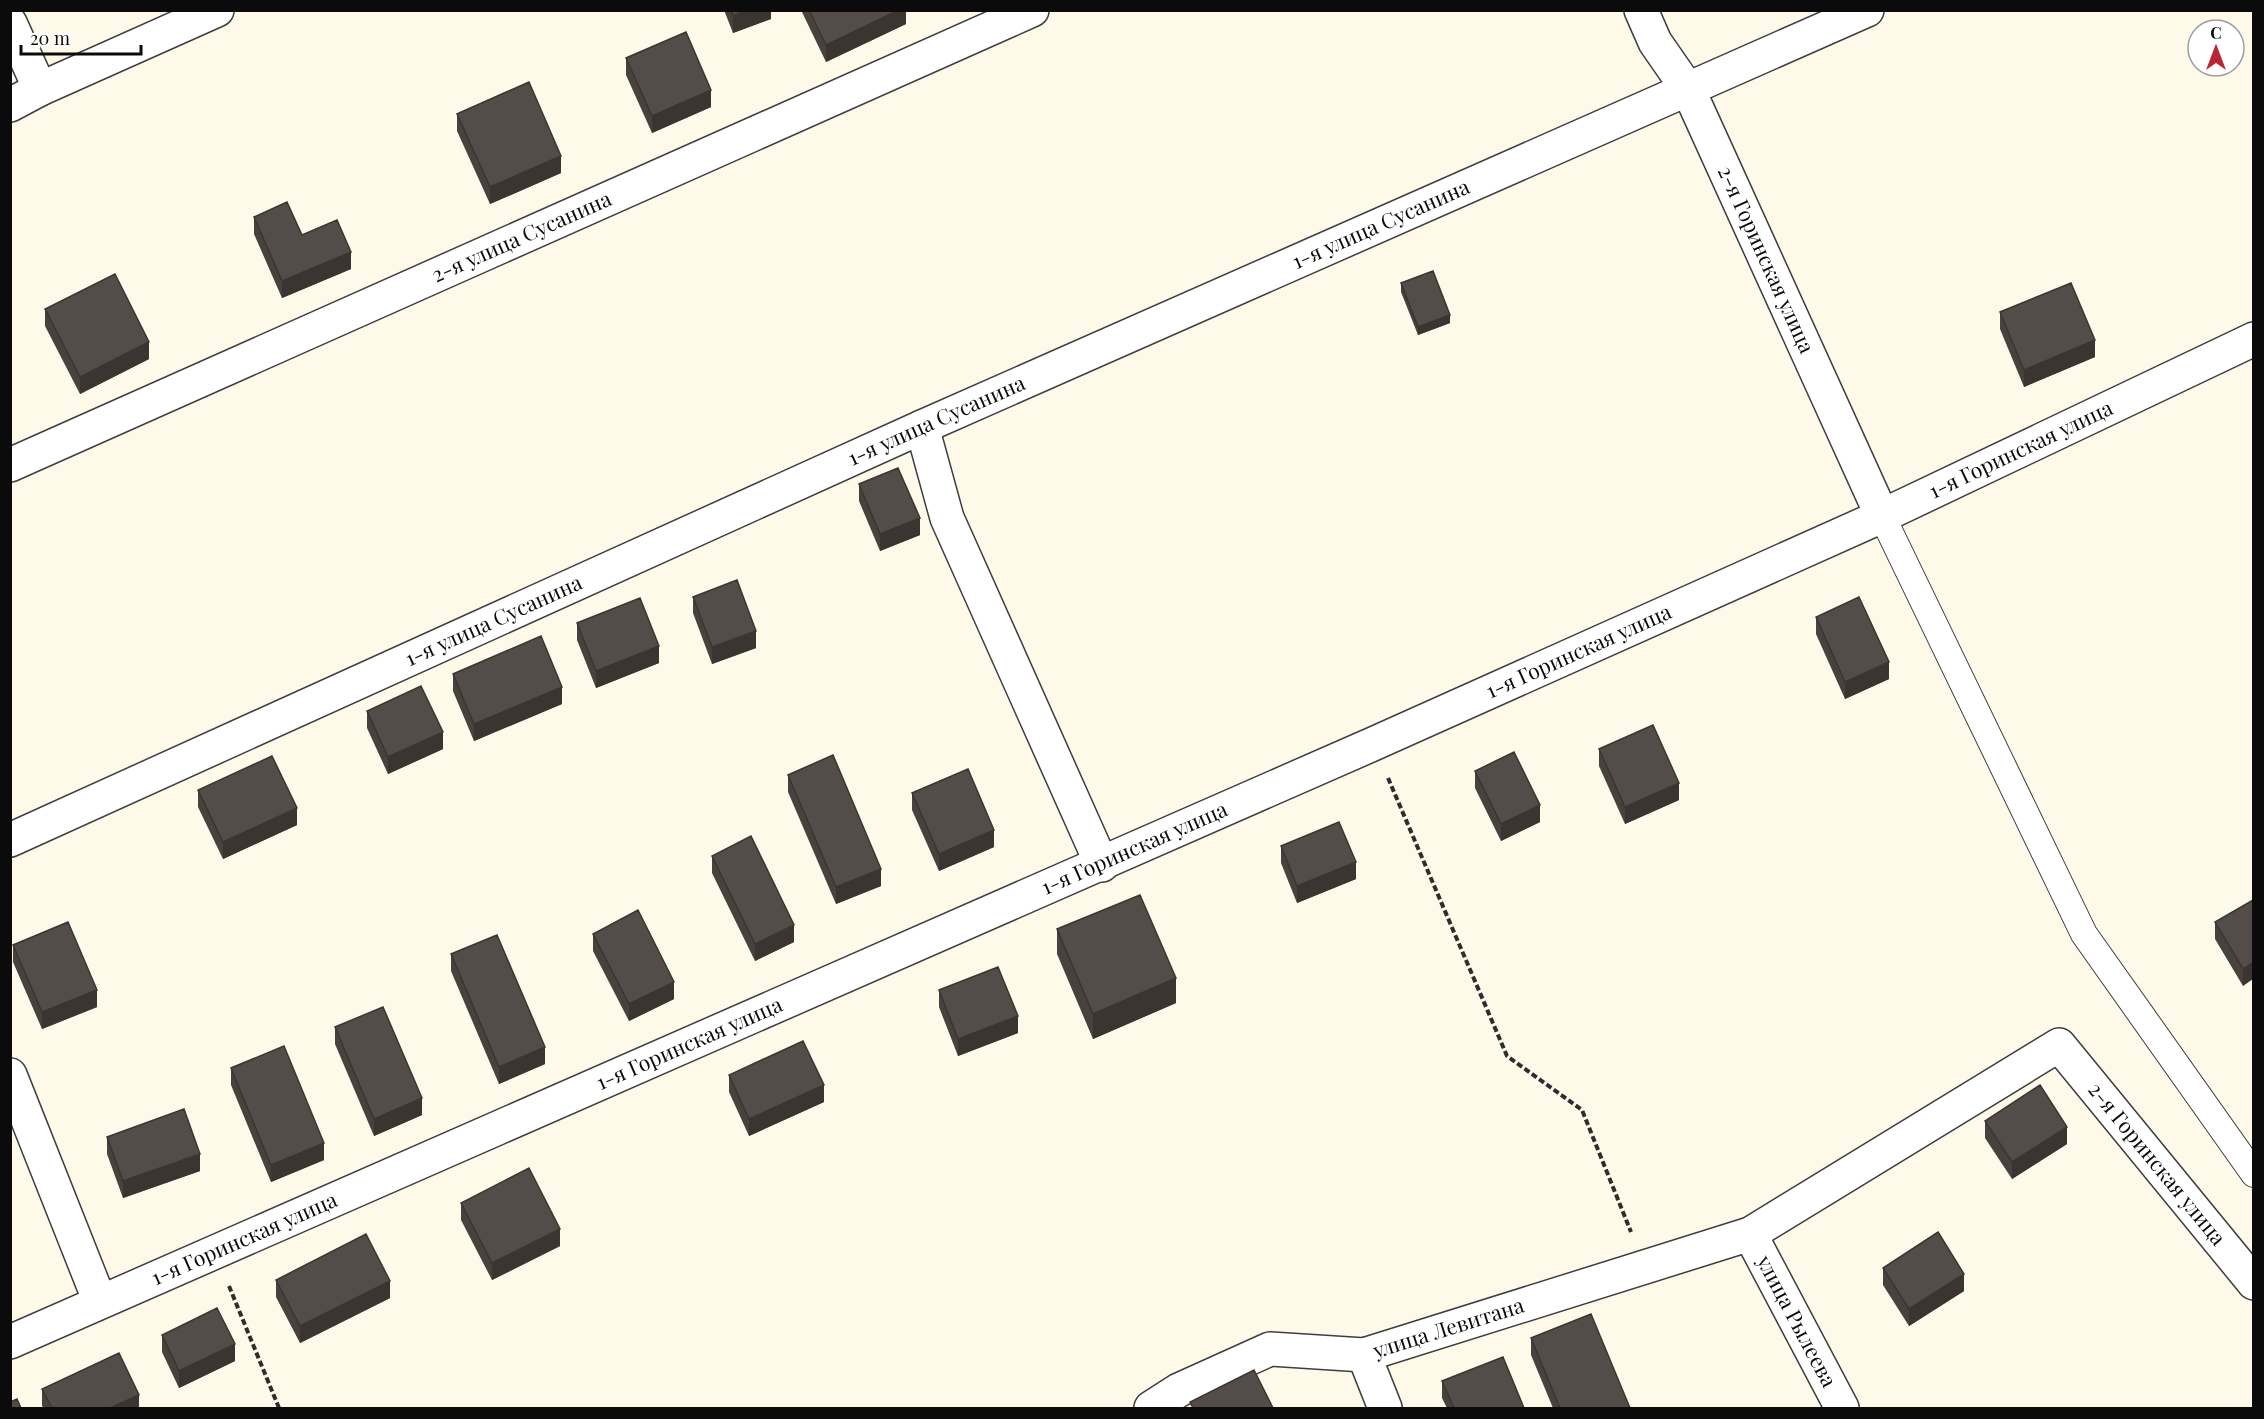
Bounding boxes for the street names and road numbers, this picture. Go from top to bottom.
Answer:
street label: 2-я Горинская улица [1713,161,1822,358]
street label: 1-я улица Сусанина [1287,171,1474,274]
street label: 2-я улица Сусанина [427,183,615,288]
street label: 1-я улица Сусанина [843,367,1029,471]
street label: 1-я Горинская улица [1924,392,2117,504]
street label: 1-я улица Сусанина [400,567,586,671]
street label: 1-я Горинская улица [1481,596,1676,704]
street label: 1-я Горинская улица [1036,794,1232,900]
street label: 1-я Горинская улица [591,989,787,1095]
street label: 2-я Горинская улица [2083,1075,2234,1251]
street label: 1-я Горинская улица [146,1184,341,1290]
street label: улица Рылеева [1751,1249,1845,1392]
street label: улица Левитана [1368,1290,1528,1364]

